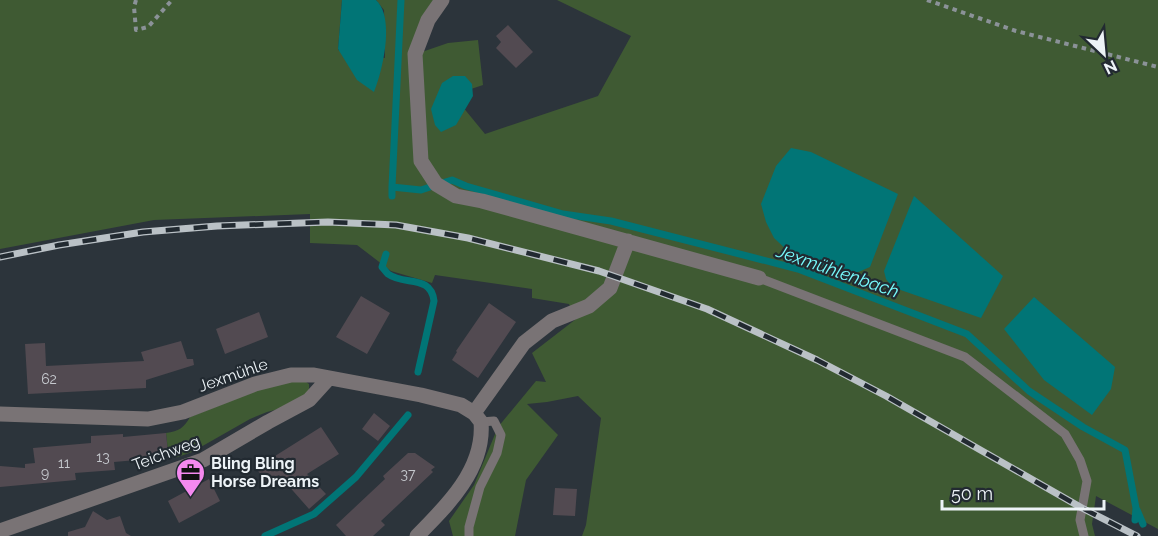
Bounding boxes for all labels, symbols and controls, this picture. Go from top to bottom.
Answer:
north arrow [1074,24,1134,84]
text: N [1101,56,1120,78]
water label: Jexmühlenbach [773,240,902,302]
street label: Jexmühle [196,354,270,396]
house number: 62 [41,371,57,387]
street label: Teichweg [130,431,202,475]
house number: 13 [96,449,110,465]
place label: Bling Bling Horse Dreams [211,454,319,491]
house number: 11 [58,455,70,471]
office icon: Bling Bling Horse Dreams [174,456,206,498]
house number: 9 [41,465,49,481]
house number: 37 [401,466,416,482]
scale bar [942,473,1104,511]
text: 50 m [951,483,993,504]

